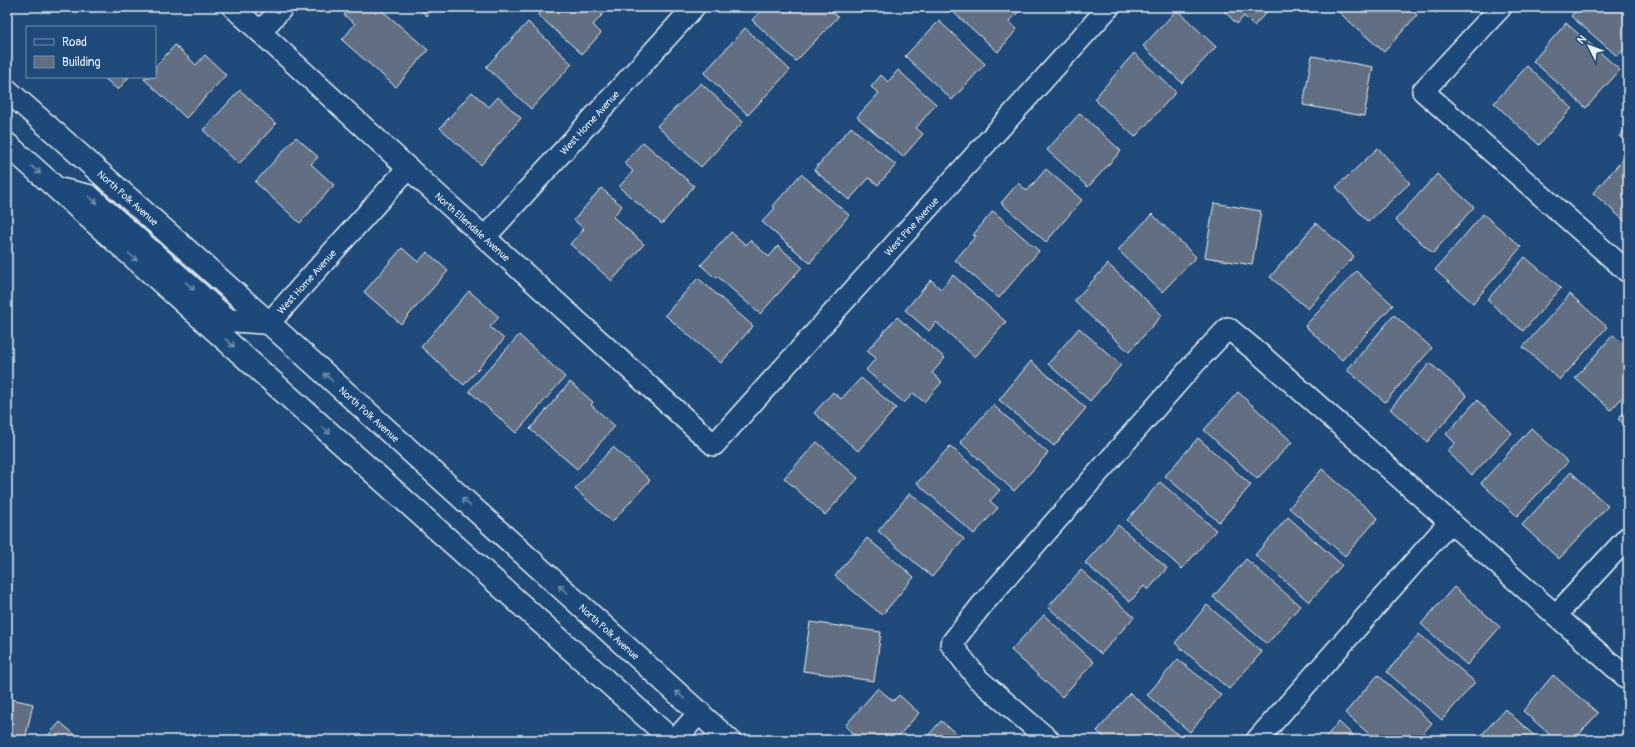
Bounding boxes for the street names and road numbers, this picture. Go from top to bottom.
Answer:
street label: West Home Avenue [558,88,622,157]
street label: North Polk Avenue [95,168,160,229]
street label: North Ellendale Avenue [432,190,512,264]
street label: West Pine Avenue [882,195,942,259]
street label: West Home Avenue [275,247,339,317]
street label: North Polk Avenue [336,384,401,445]
street label: North Polk Avenue [576,602,641,663]

